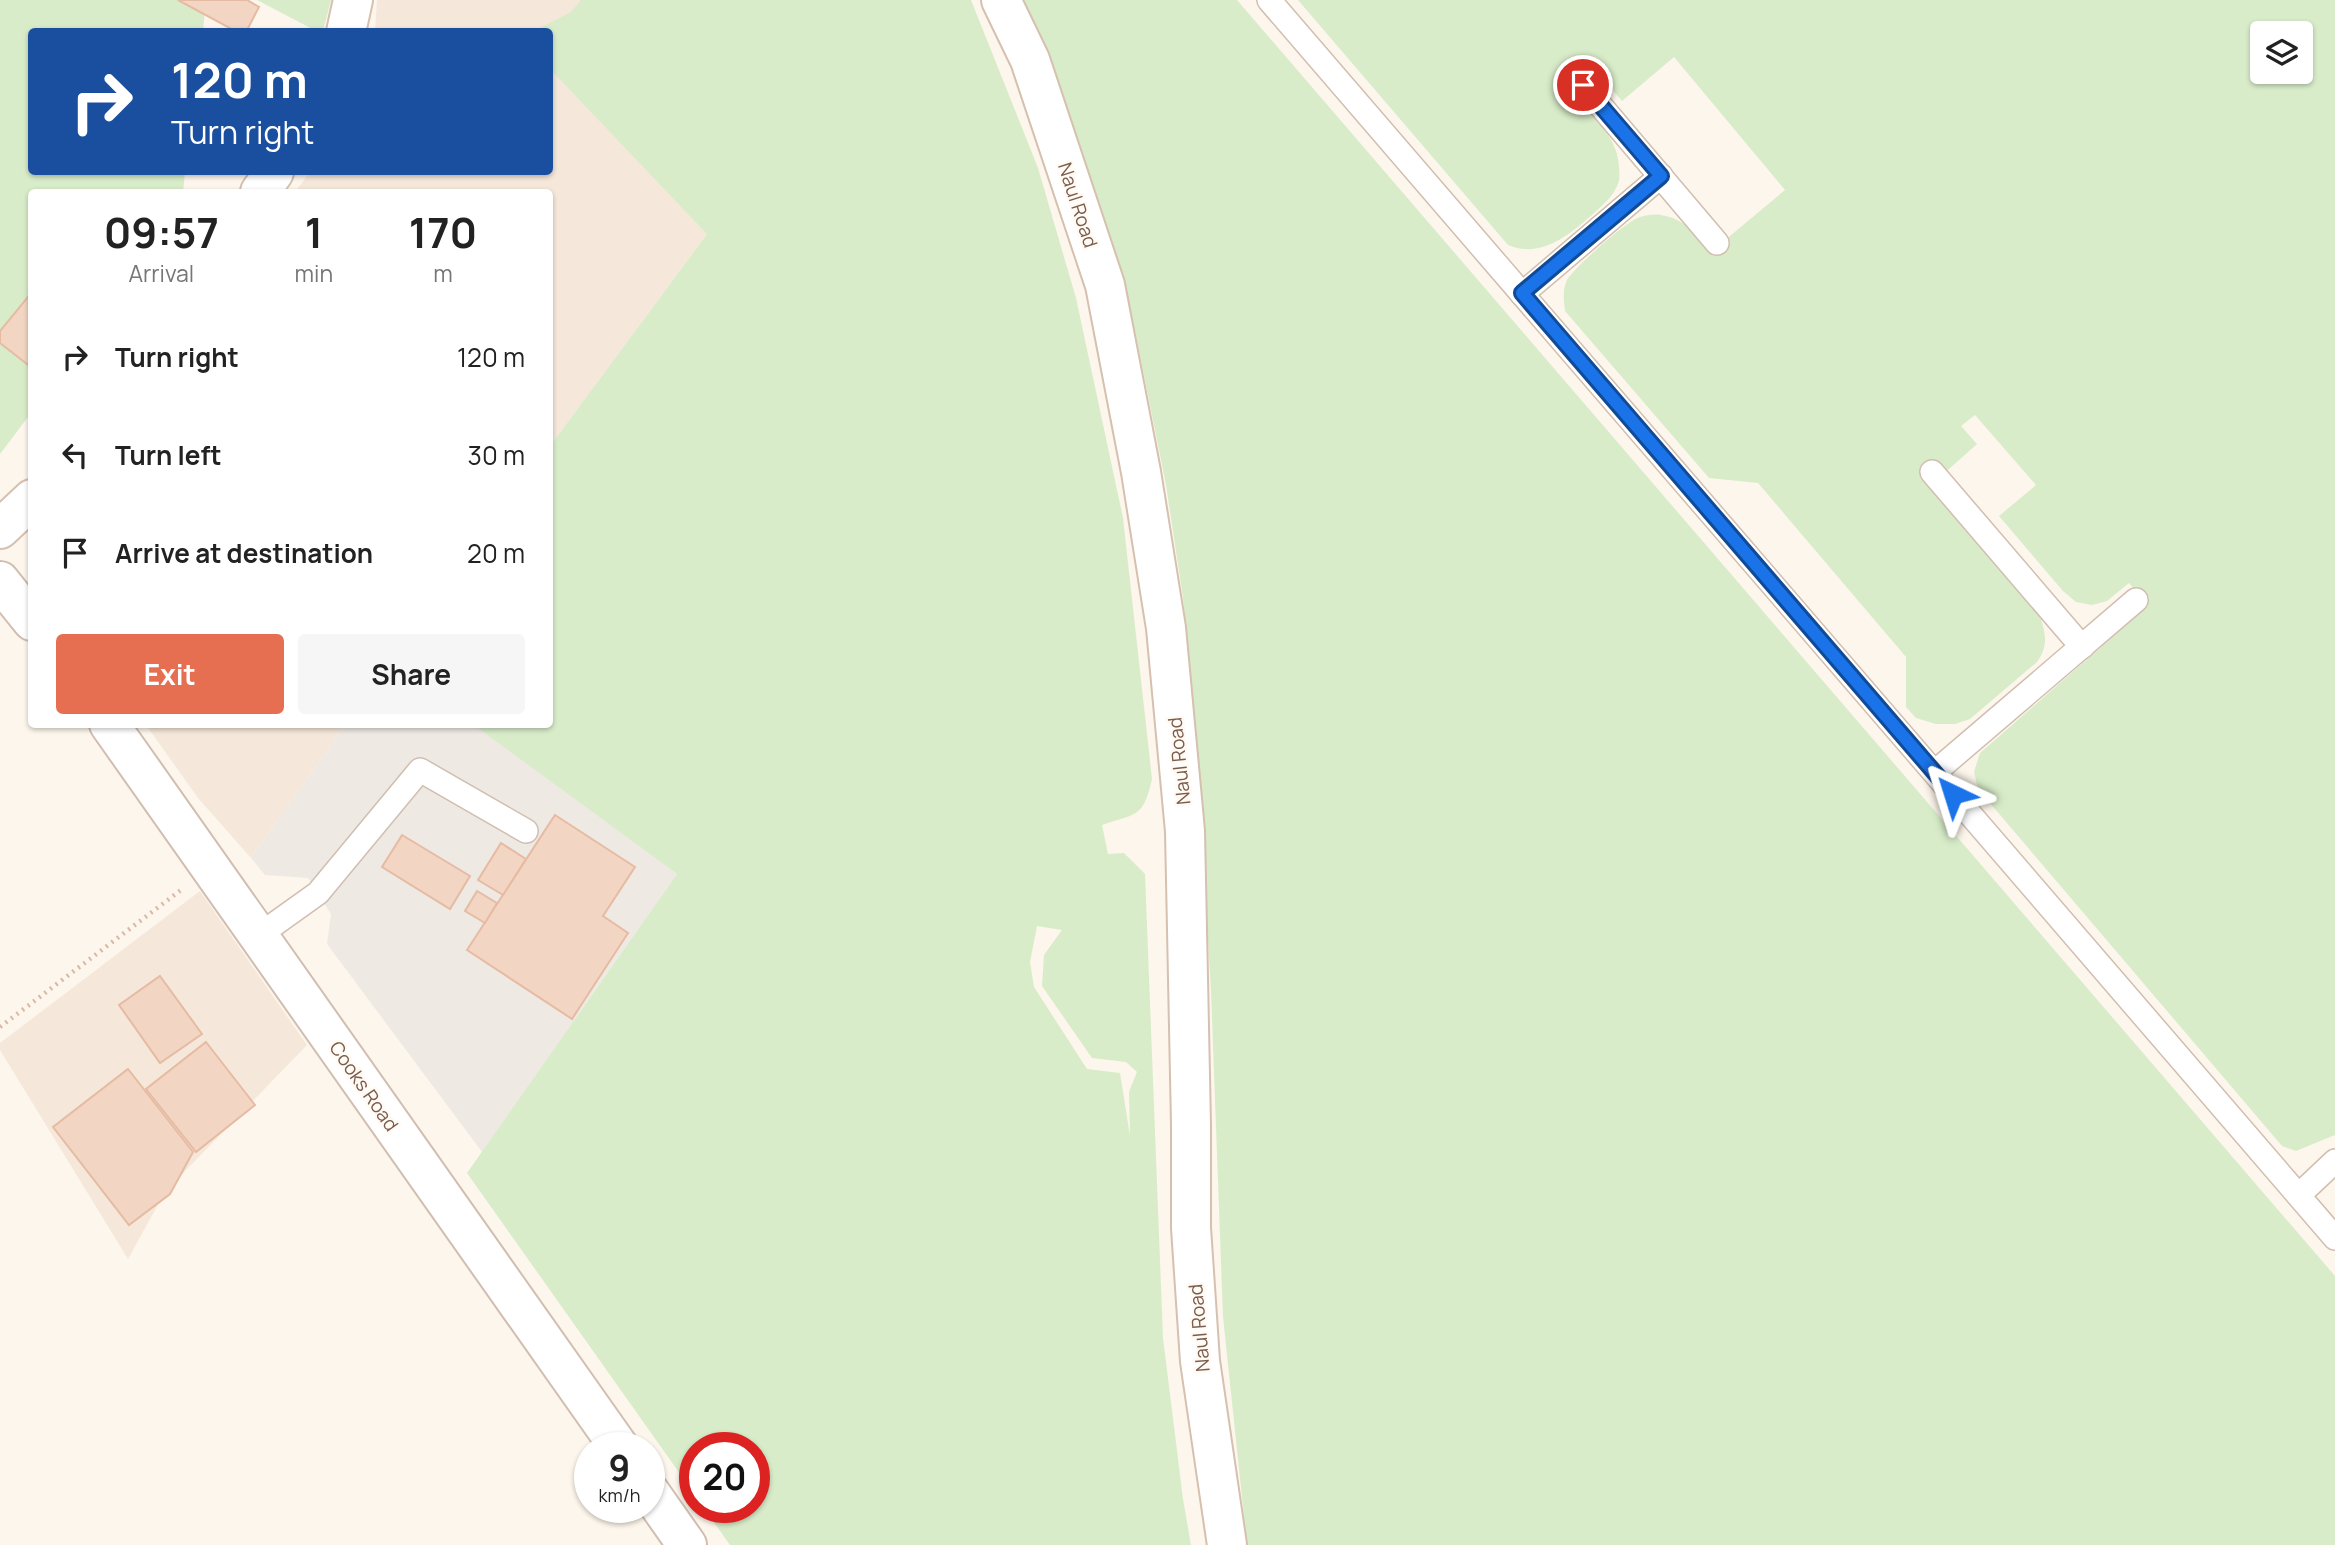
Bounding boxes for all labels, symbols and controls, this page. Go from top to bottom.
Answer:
map controls [2250,21,2313,84]
button: layers [2250,21,2313,84]
text: 120 m [171,46,308,113]
pin [1553,55,1613,115]
icon: right [56,56,147,147]
icon: arrive [1564,66,1602,104]
text: Turn right [171,110,314,154]
street label: Naul Road [1052,159,1104,251]
text: 09:57 [104,203,219,261]
text: 1 [305,203,323,261]
text: 170 [409,203,477,261]
text: Arrival [128,257,194,289]
text: min [295,257,333,289]
text: m [433,257,453,289]
icon: right [56,338,94,376]
text: Turn right [115,339,239,375]
text: 120 m [457,339,525,375]
icon: left [56,436,94,474]
text: Turn left [115,437,222,473]
text: 30 m [468,437,525,473]
icon: arrive [56,534,94,572]
text: Arrive at destination [115,535,373,571]
text: 20 m [467,535,525,571]
button: Exit [56,634,284,714]
button: Share [298,634,525,714]
street label: Naul Road [1161,716,1197,806]
position arrow [1916,757,1990,831]
street label: Cooks Road [323,1036,405,1136]
street label: Naul Road [1182,1283,1216,1373]
speed limit sign: 20 [679,1432,770,1523]
text: 9 [609,1444,630,1492]
text: km/h [599,1483,640,1507]

